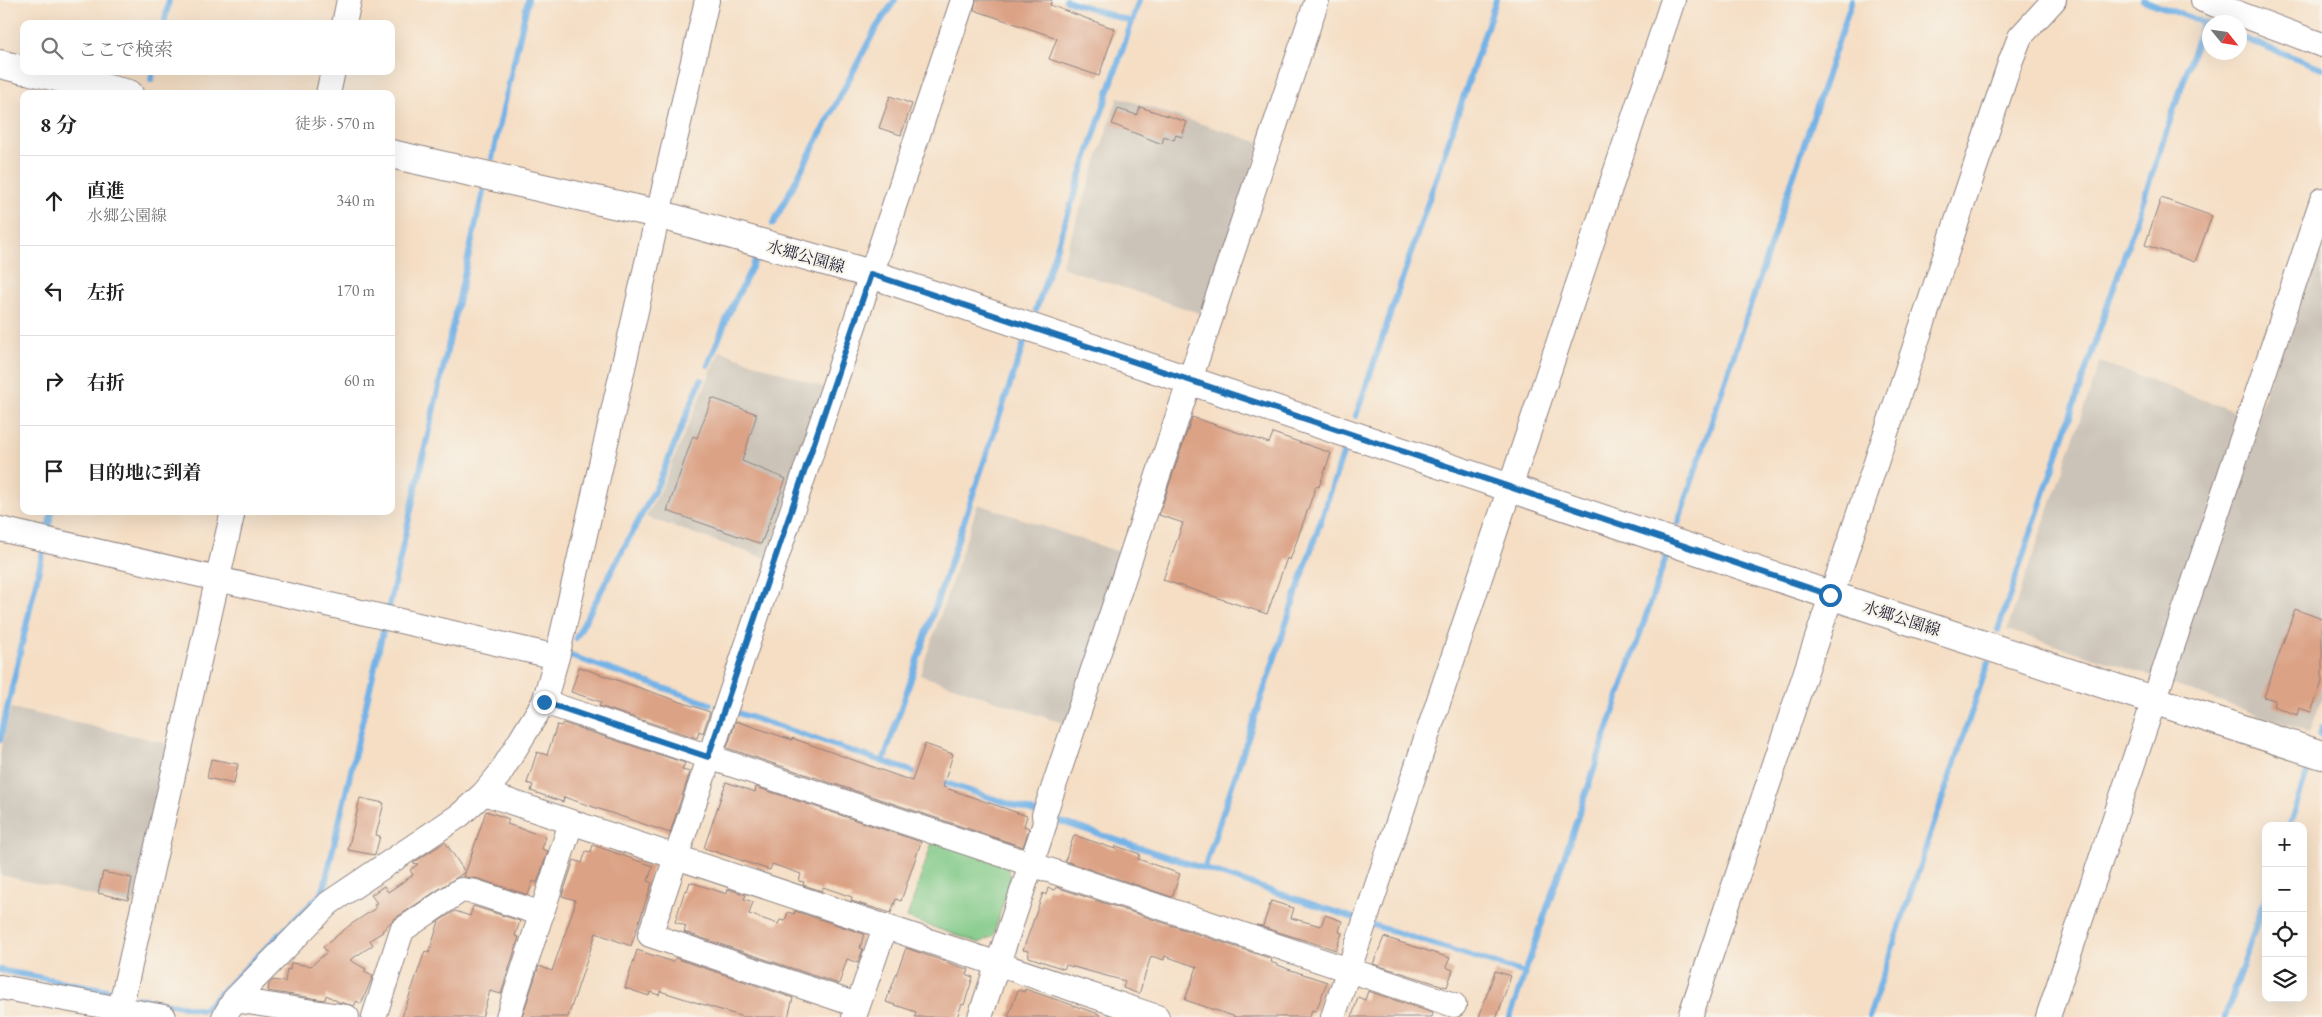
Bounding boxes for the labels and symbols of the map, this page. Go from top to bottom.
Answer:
north arrow [2202,15,2247,60]
street label: 水郷公園線 [765,235,847,278]
route start [1819,584,1842,607]
street label: 水郷公園線 [1861,596,1943,641]
route end [533,691,556,714]

